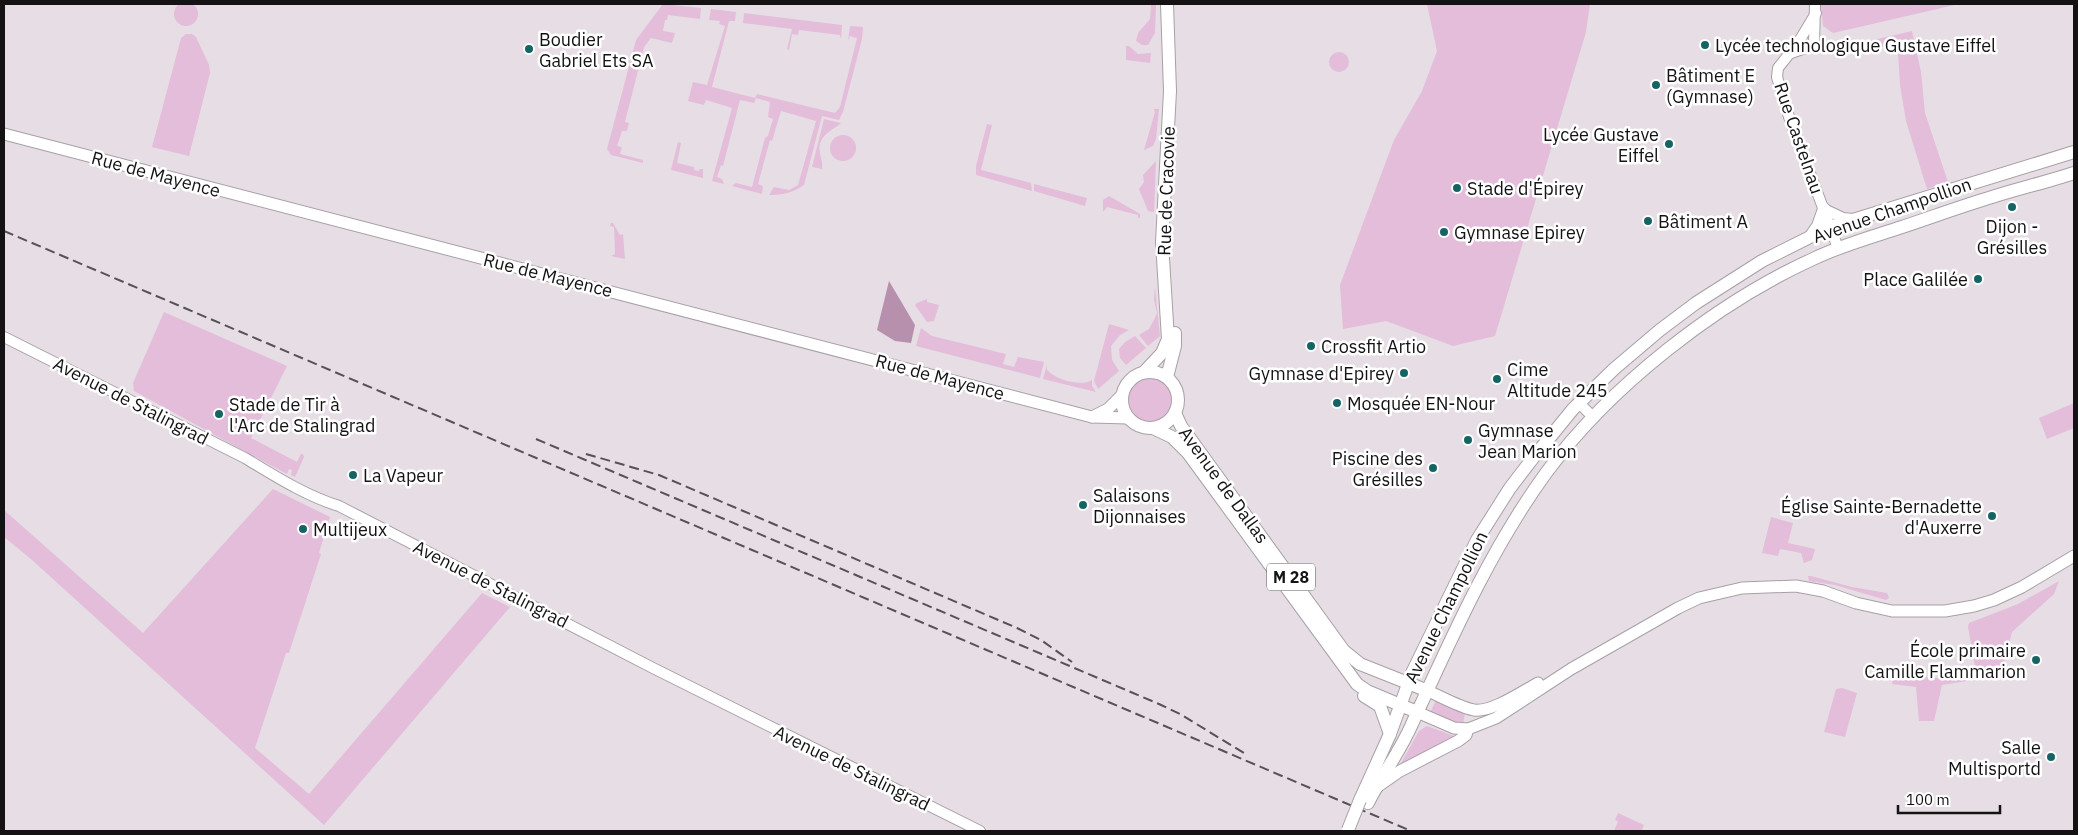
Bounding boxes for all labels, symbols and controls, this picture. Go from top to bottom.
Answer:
place label: Boudier Gabriel Ets SA [539,28,654,72]
place label: Lycée technologique Gustave Eiffel [1715,34,1996,57]
marker: Lycée technologique Gustave Eiffel [1699,39,1711,51]
marker: Boudier Gabriel Ets SA [523,43,535,55]
place label: Bâtiment E (Gymnase) [1666,64,1755,108]
marker: Bâtiment E (Gymnase) [1650,79,1662,91]
street label: Rue Castelnau [1769,79,1829,197]
place label: Lycée Gustave Eiffel [1543,123,1659,167]
street label: Rue de Cracovie [1152,126,1180,256]
marker: Lycée Gustave Eiffel [1663,138,1675,150]
street label: Rue de Mayence [89,146,223,202]
street label: Avenue Champollion [1810,172,1974,248]
place label: Stade d'Épirey [1467,177,1583,200]
marker: Stade d'Épirey [1451,182,1463,194]
marker: Dijon - Grésilles [2006,201,2018,213]
place label: Bâtiment A [1658,210,1749,233]
marker: Bâtiment A [1642,215,1654,227]
place label: Dijon - Grésilles [1977,215,2047,259]
place label: Gymnase Epirey [1454,221,1585,244]
marker: Gymnase Epirey [1438,226,1450,238]
street label: Rue de Mayence [481,248,615,302]
place label: Place Galilée [1863,268,1968,291]
marker: Place Galilée [1972,273,1984,285]
place label: Crossfit Artio [1321,335,1426,358]
marker: Crossfit Artio [1305,340,1317,352]
street label: Rue de Mayence [873,349,1007,405]
street label: Avenue de Stalingrad [50,352,212,450]
place label: Cime Altitude 245 [1507,358,1608,402]
place label: Gymnase d'Epirey [1249,362,1394,385]
marker: Gymnase d'Epirey [1398,367,1410,379]
marker: Cime Altitude 245 [1491,373,1503,385]
place label: Mosquée EN-Nour [1347,392,1496,415]
place label: Stade de Tir à l'Arc de Stalingrad [229,393,375,437]
marker: Mosquée EN-Nour [1331,397,1343,409]
marker: Stade de Tir à l'Arc de Stalingrad [213,408,225,420]
place label: Gymnase Jean Marion [1478,419,1577,463]
street label: Avenue de Dallas [1174,422,1274,548]
marker: Gymnase Jean Marion [1462,434,1474,446]
place label: Piscine des Grésilles [1332,447,1423,491]
marker: Piscine des Grésilles [1427,462,1439,474]
place label: La Vapeur [363,464,443,487]
marker: La Vapeur [347,469,359,481]
place label: Salaisons Dijonnaises [1093,484,1186,528]
place label: Église Sainte-Bernadette d'Auxerre [1781,495,1982,539]
marker: Salaisons Dijonnaises [1077,499,1089,511]
marker: Église Sainte-Bernadette d'Auxerre [1986,510,1998,522]
place label: Multijeux [313,518,387,541]
marker: Multijeux [297,523,309,535]
street label: Avenue Champollion [1399,527,1493,687]
street label: Avenue de Stalingrad [410,535,572,633]
road number: M 28 [1267,564,1315,590]
place label: École primaire Camille Flammarion [1864,639,2026,683]
marker: École primaire Camille Flammarion [2030,654,2042,666]
street label: Avenue de Stalingrad [770,720,934,816]
place label: Salle Multisportd [1948,736,2041,780]
marker: Salle Multisportd [2045,751,2057,763]
scale bar [1898,782,2000,814]
text: 100 m [1906,790,1950,809]

